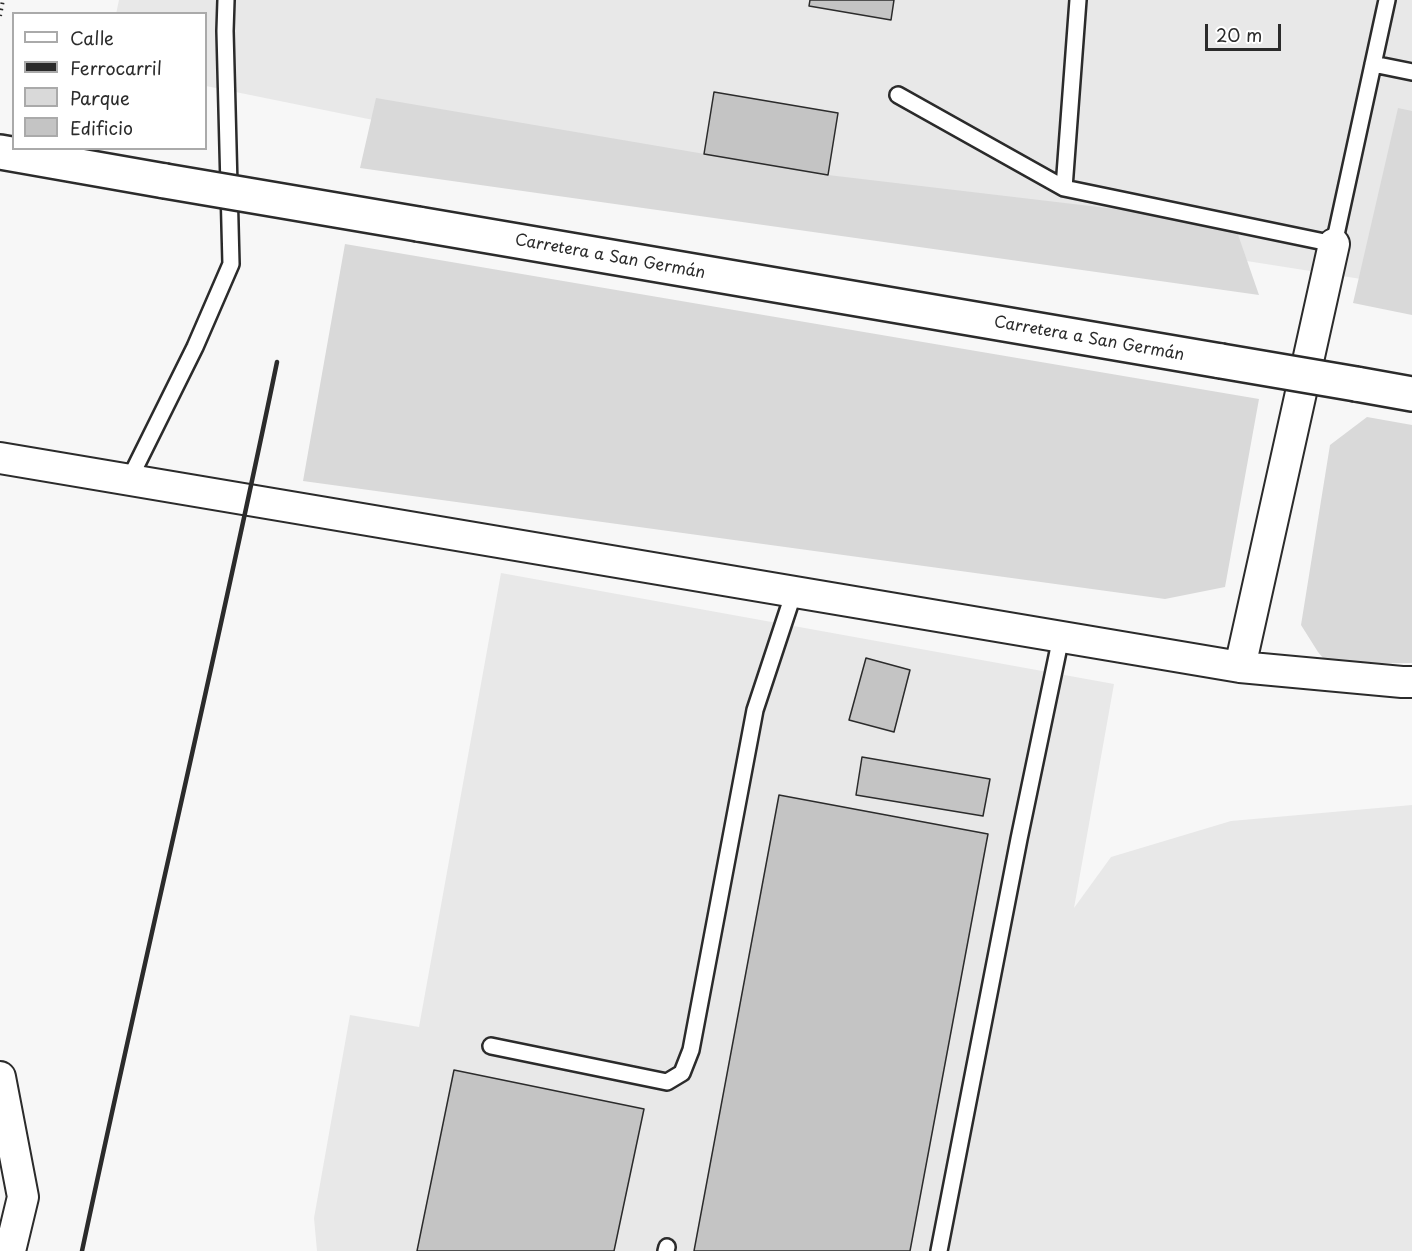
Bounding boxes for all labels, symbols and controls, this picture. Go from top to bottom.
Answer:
legend [12,12,207,150]
scale bar [1208,12,1284,50]
text: 20 m [1216,21,1262,48]
text: Calle [70,24,114,51]
text: Ferrocarril [70,54,162,81]
text: Parque [70,84,130,111]
text: Edificio [70,114,133,141]
street label: Carretera a San Germán [513,231,707,283]
street label: Carretera a San Germán [992,313,1186,365]

